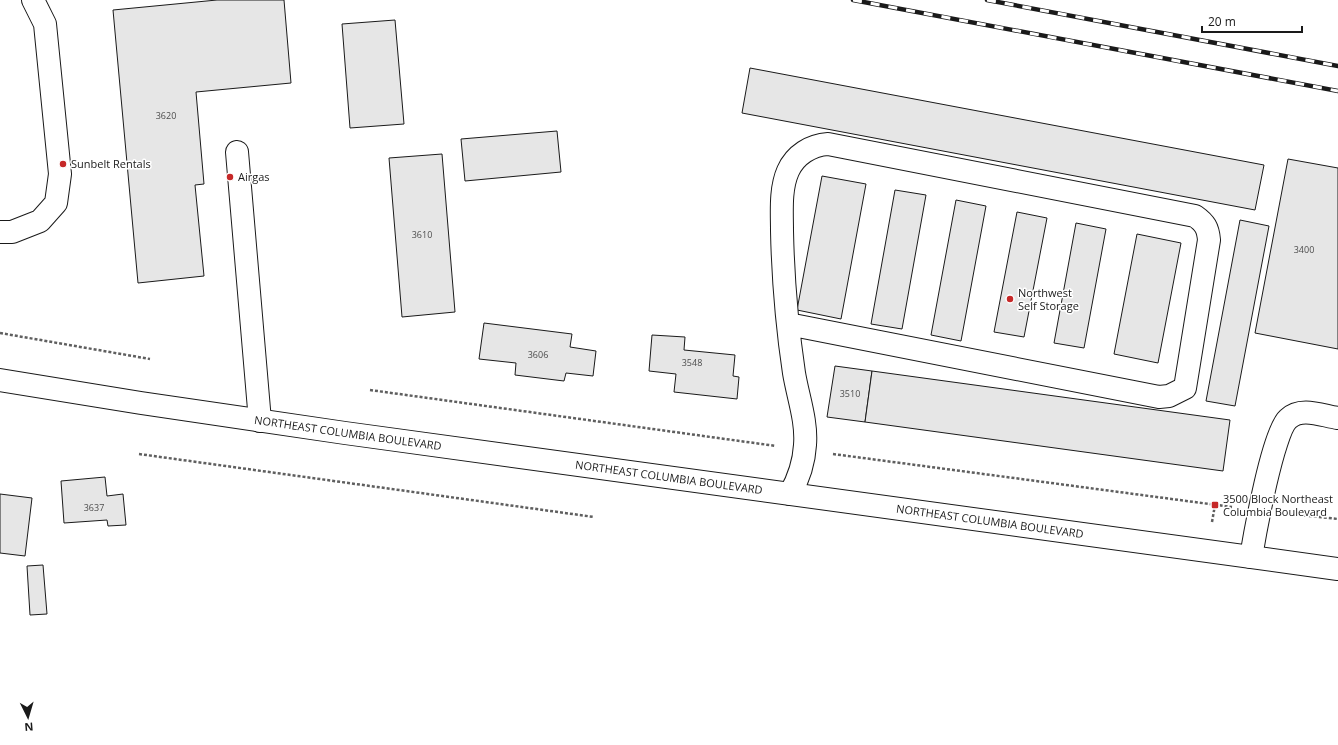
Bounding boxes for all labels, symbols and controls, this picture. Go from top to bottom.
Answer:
scale bar [1202,8,1302,34]
text: 20 m [1208,13,1236,30]
house number: 3620 [156,109,176,122]
place label: Sunbelt Rentals [71,156,151,171]
marker: Sunbelt Rentals [58,159,68,169]
place label: Airgas [238,169,270,184]
marker: Airgas [225,172,235,182]
house number: 3610 [412,228,432,241]
house number: 3400 [1294,243,1314,256]
place label: Northwest Self Storage [1018,285,1079,313]
marker: Northwest Self Storage [1005,294,1015,304]
house number: 3606 [528,348,548,361]
house number: 3548 [682,356,702,369]
house number: 3510 [840,387,860,400]
street label: NORTHEAST COLUMBIA BOULEVARD [253,412,443,453]
street label: NORTHEAST COLUMBIA BOULEVARD [574,457,764,497]
place label: 3500 Block Northeast Columbia Boulevard [1223,491,1333,519]
marker: 3500 Block Northeast Columbia Boulevard [1210,500,1220,510]
house number: 3637 [84,501,104,514]
street label: NORTHEAST COLUMBIA BOULEVARD [895,501,1085,541]
north arrow [8,697,48,737]
text: N [24,720,34,735]

